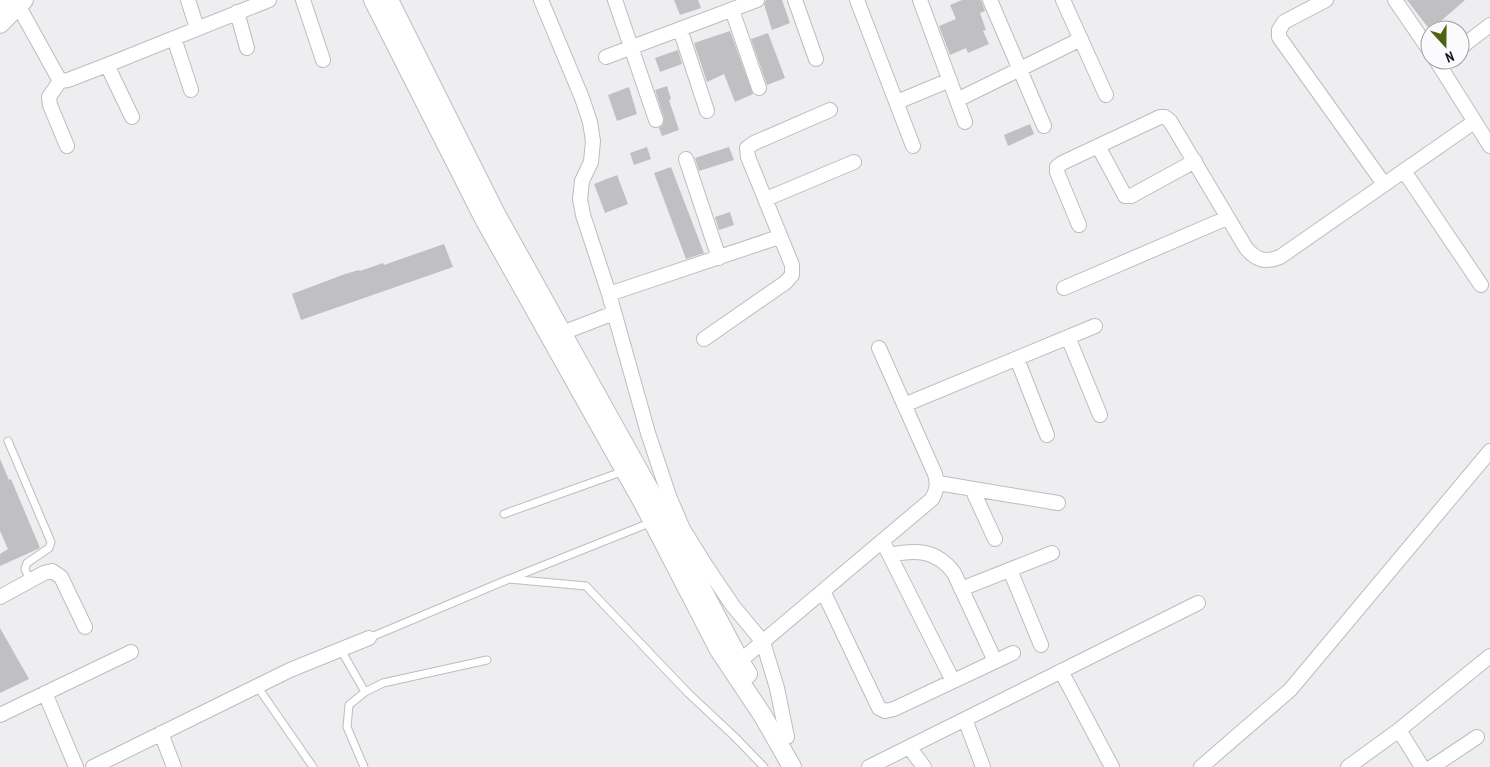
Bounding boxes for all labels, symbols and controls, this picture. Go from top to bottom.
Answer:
north arrow [1420,20,1470,70]
text: N [1443,47,1456,67]

